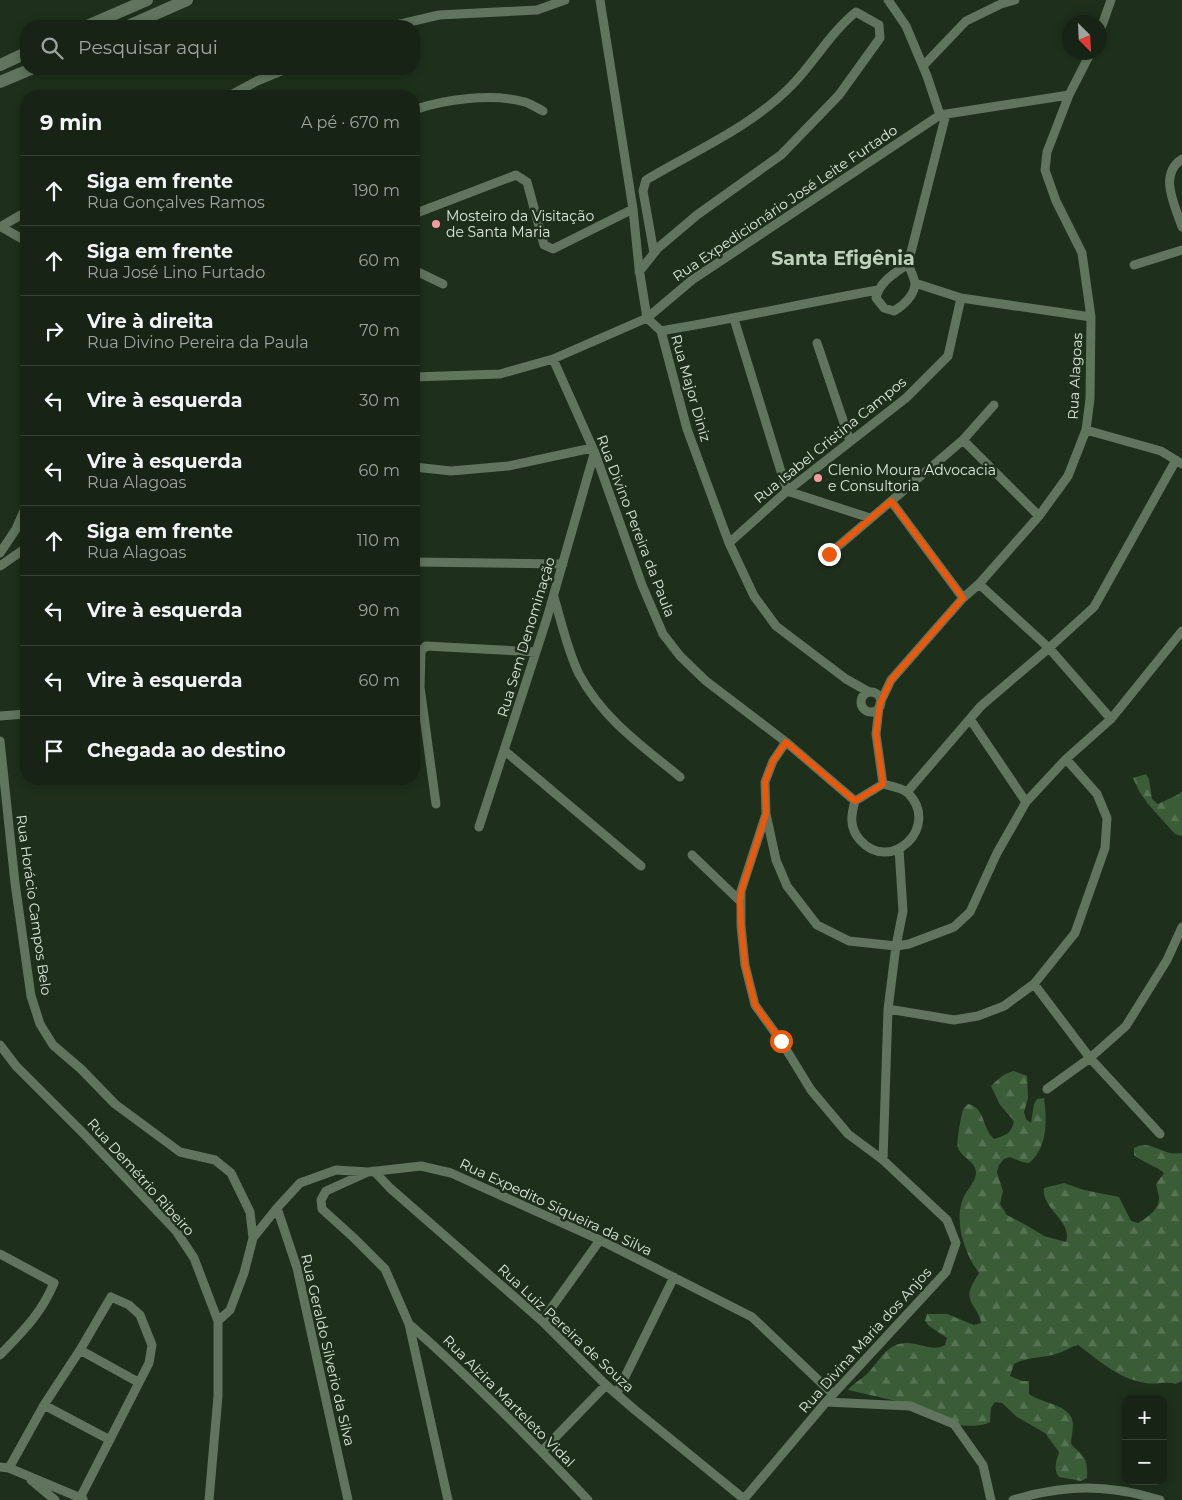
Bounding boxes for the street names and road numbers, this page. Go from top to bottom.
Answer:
street label: Rua Expedicionário José Leite Furtado [669,121,901,285]
street label: Rua Major Diniz [667,332,715,444]
street label: Rua Alagoas [1064,332,1086,420]
street label: Rua Isabel Cristina Campos [750,373,910,507]
street label: Rua Divino Pereira da Paula [593,432,679,620]
street label: Rua Sem Denominação [493,555,559,719]
street label: Rua Horácio Campos Belo [12,814,56,997]
street label: Rua Demétrio Ribeiro [83,1114,199,1240]
street label: Rua Expedito Siqueira da Silva [457,1154,655,1260]
street label: Rua Geraldo Silverio da Silva [297,1252,359,1448]
street label: Rua Luiz Pereira de Souza [494,1260,638,1396]
street label: Rua Divina Maria dos Anjos [795,1263,935,1417]
street label: Rua Alzira Marteleto Vidal [439,1331,579,1471]

